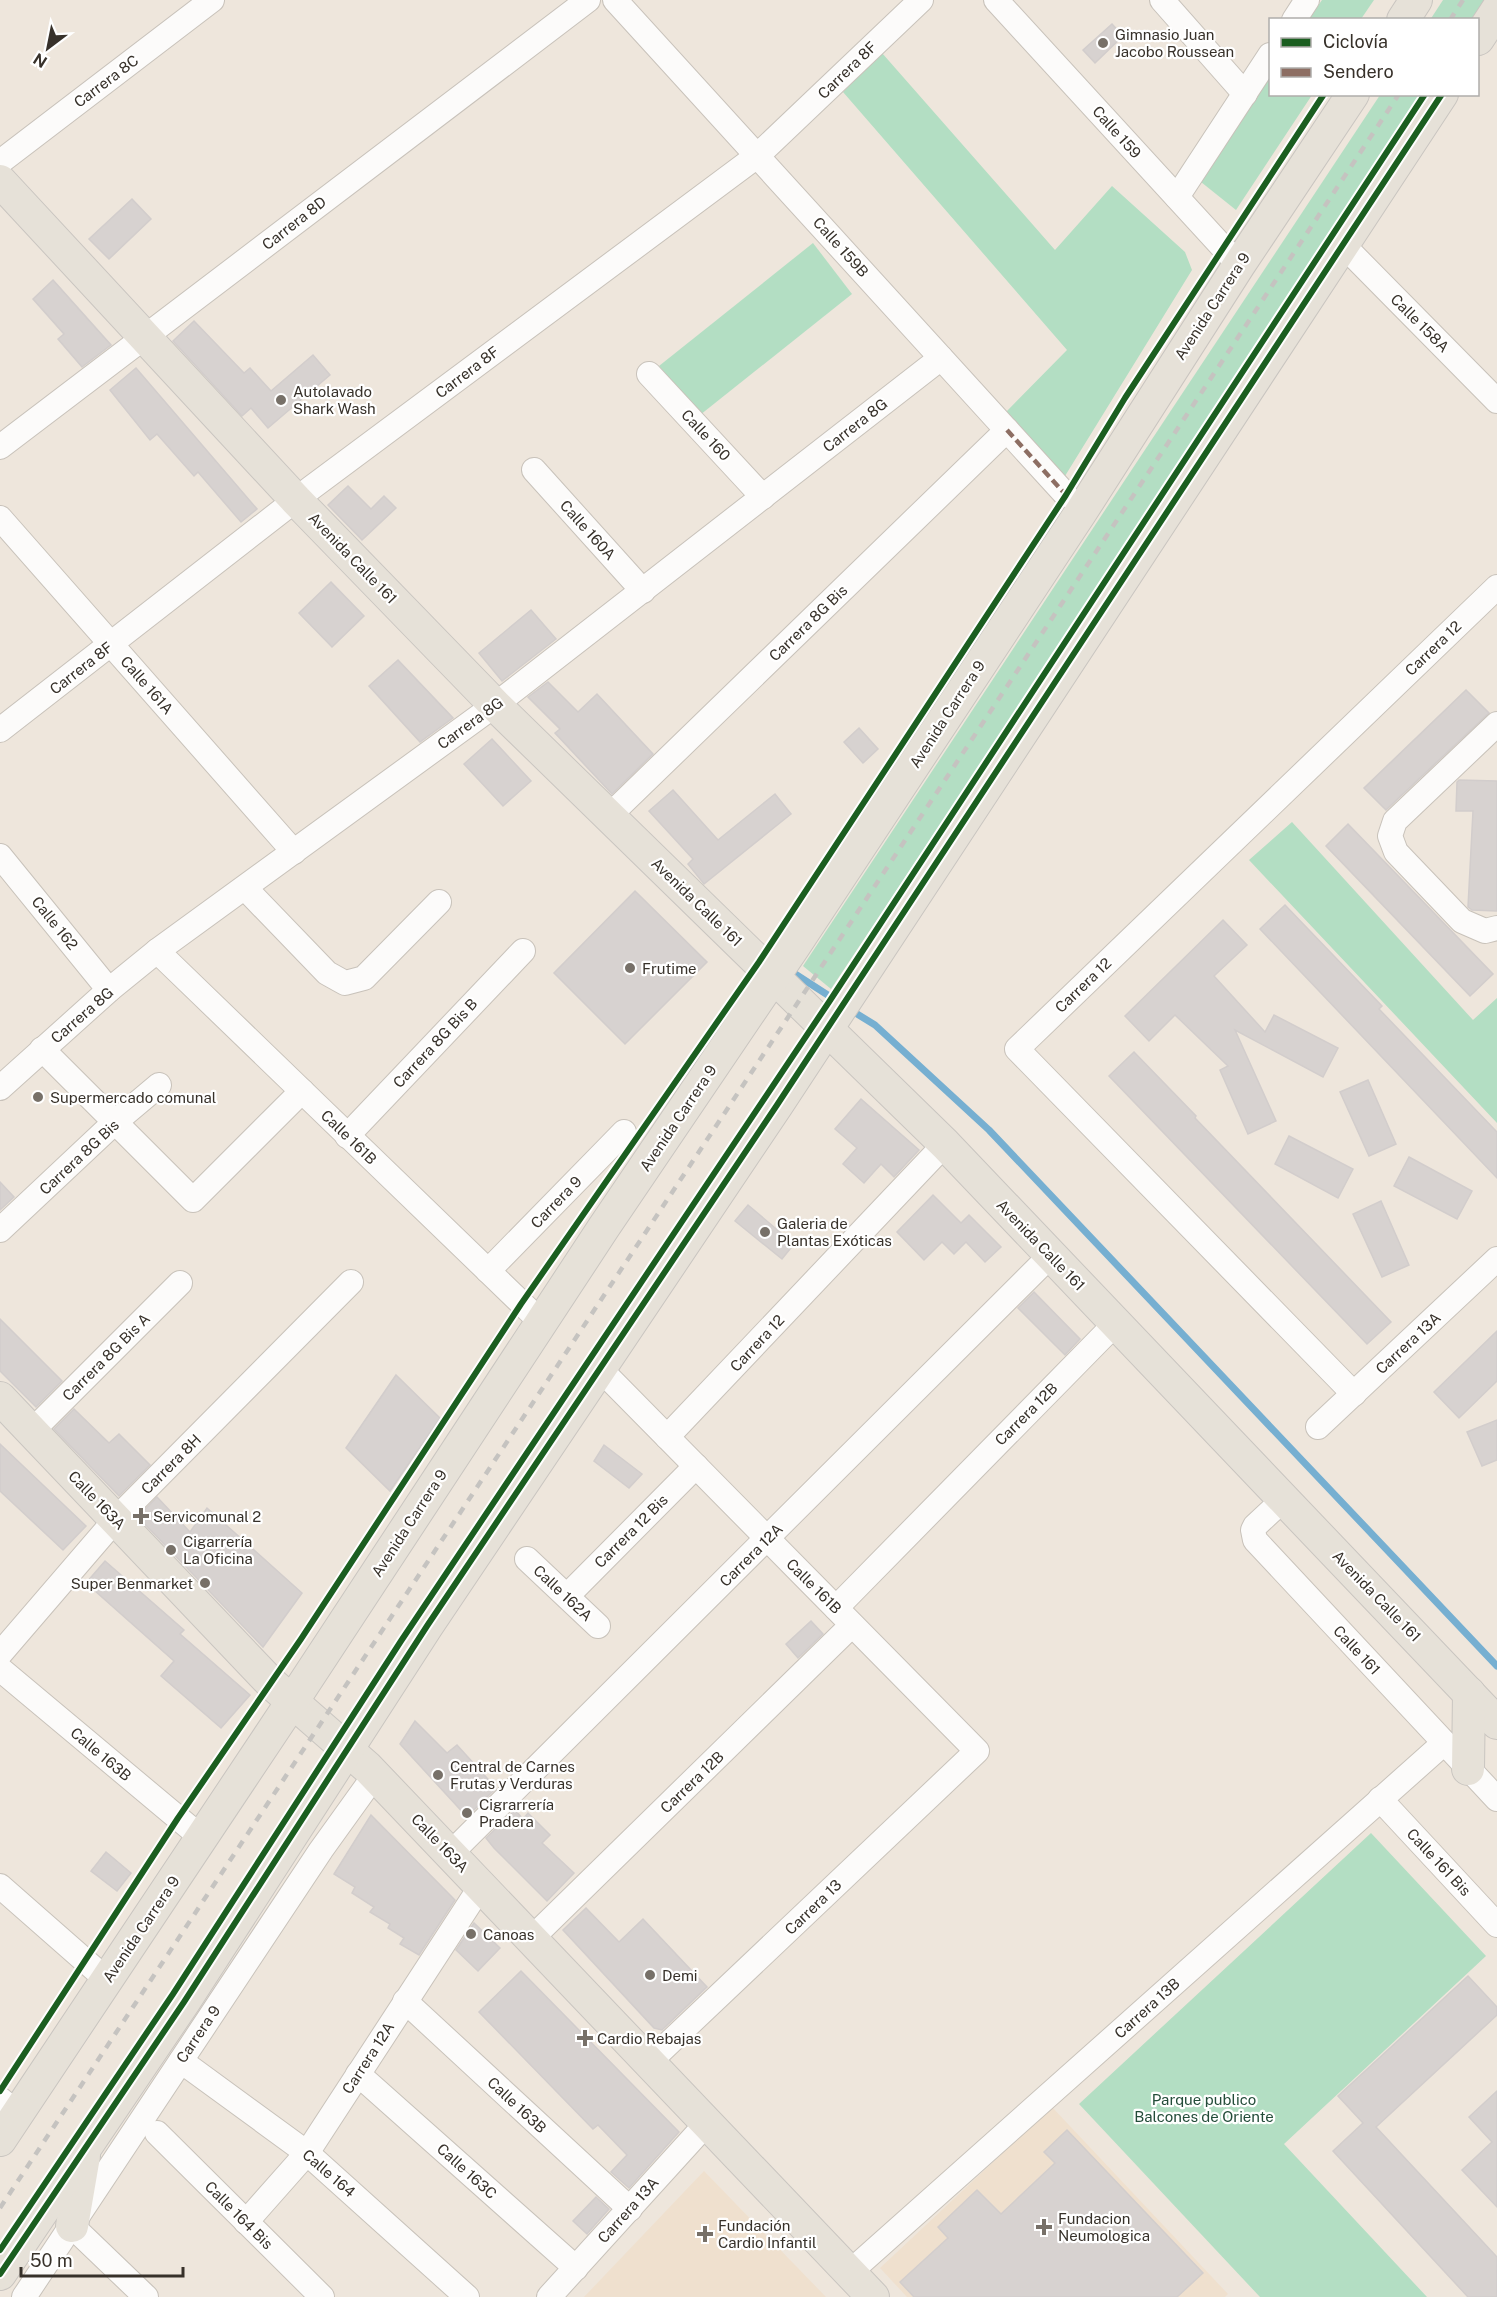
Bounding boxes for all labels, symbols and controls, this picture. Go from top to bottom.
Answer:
north arrow [18,18,78,78]
legend [1269,18,1479,96]
place label: Gimnasio Juan Jacobo Roussean [1115,26,1234,60]
text: Ciclovía [1323,31,1388,52]
marker: Gimnasio Juan Jacobo Roussean [1096,36,1110,50]
street label: Carrera 8F [814,38,880,102]
text: N [30,49,51,72]
street label: Carrera 8C [70,51,142,111]
text: Sendero [1323,61,1394,82]
street label: Calle 159 [1089,102,1145,162]
street label: Carrera 8D [259,193,329,253]
street label: Calle 159B [810,214,872,280]
street label: Avenida Carrera 9 [1171,249,1253,363]
street label: Calle 158A [1387,290,1453,356]
street label: Carrera 8F [432,343,502,401]
place label: Autolavado Shark Wash [293,383,376,417]
marker: Autolavado Shark Wash [274,393,288,407]
street label: Carrera 8G [819,395,891,455]
street label: Calle 160 [678,406,734,464]
street label: Calle 160A [557,497,619,564]
street label: Avenida Calle 161 [305,509,401,607]
street label: Carrera 8G Bis [765,582,851,664]
street label: Carrera 12 [1401,617,1465,679]
street label: Carrera 8F [46,638,116,698]
street label: Calle 161A [117,653,177,718]
street label: Avenida Carrera 9 [906,657,988,771]
street label: Carrera 8G [434,694,506,752]
street label: Avenida Calle 161 [648,854,746,950]
street label: Calle 162 [28,893,82,953]
street label: Carrera 12 [1051,954,1115,1016]
place label: Frutime [642,960,697,977]
marker: Frutime [623,961,637,975]
street label: Carrera 8G [47,983,117,1047]
street label: Carrera 8G Bis B [389,995,481,1091]
street label: Avenida Carrera 9 [636,1062,720,1174]
place label: Supermercado comunal [50,1089,216,1106]
marker: Supermercado comunal [31,1090,45,1104]
street label: Calle 161B [318,1106,380,1168]
street label: Carrera 8G Bis [36,1116,122,1198]
street label: Carrera 9 [527,1173,585,1231]
street label: Avenida Calle 161 [993,1196,1089,1294]
place label: Galeria de Plantas Exóticas [777,1215,892,1249]
marker: Galeria de Plantas Exóticas [758,1225,772,1239]
street label: Carrera 13A [1372,1308,1444,1377]
street label: Carrera 8G Bis A [59,1310,153,1404]
street label: Carrera 12 [727,1311,788,1375]
street label: Carrera 12B [991,1379,1061,1449]
street label: Carrera 8H [138,1431,204,1497]
street label: Avenida Carrera 9 [368,1466,450,1580]
street label: Calle 163A [65,1467,129,1533]
street label: Carrera 12 Bis [591,1491,671,1571]
place label: Servicomunal 2 [153,1508,261,1525]
marker: Servicomunal 2 [134,1509,148,1523]
street label: Carrera 12A [716,1520,786,1590]
place label: Cigarrería La Oficina [183,1533,253,1567]
marker: Cigarrería La Oficina [164,1543,178,1557]
street label: Avenida Calle 161 [1329,1547,1425,1645]
street label: Calle 161B [783,1555,845,1617]
street label: Calle 162A [530,1562,596,1625]
place label: Super Benmarket [71,1575,193,1592]
marker: Super Benmarket [198,1576,212,1590]
street label: Calle 161 [1330,1622,1384,1678]
street label: Calle 163B [67,1724,135,1784]
street label: Carrera 12B [657,1748,727,1816]
place label: Central de Carnes Frutas y Verduras [450,1758,575,1792]
marker: Central de Carnes Frutas y Verduras [431,1768,445,1782]
place label: Cigrarrería Pradera [479,1796,554,1830]
marker: Cigrarrería Pradera [460,1806,474,1820]
street label: Calle 163A [408,1810,472,1876]
street label: Calle 161 Bis [1404,1825,1474,1899]
street label: Avenida Carrera 9 [99,1873,183,1985]
street label: Carrera 13 [781,1876,845,1938]
place label: Canoas [483,1926,534,1943]
marker: Canoas [464,1927,478,1941]
place label: Demi [662,1967,698,1984]
marker: Demi [643,1968,657,1982]
street label: Carrera 13B [1111,1974,1183,2042]
street label: Carrera 9 [173,2002,223,2066]
street label: Carrera 12A [339,2019,398,2097]
place label: Cardio Rebajas [597,2030,701,2047]
marker: Cardio Rebajas [578,2031,592,2045]
street label: Calle 163B [484,2074,550,2136]
park label: Parque publico Balcones de Oriente [1134,2091,1274,2125]
street label: Calle 163C [434,2140,500,2202]
street label: Calle 164 [299,2146,359,2200]
street label: Carrera 13A [594,2173,662,2246]
street label: Calle 164 Bis [202,2178,276,2252]
place label: Fundacion Neumologica [1058,2210,1150,2244]
place label: Fundación Cardio Infantil [718,2217,817,2251]
marker: Fundacion Neumologica [1035,2218,1053,2236]
marker: Fundación Cardio Infantil [696,2225,714,2243]
scale bar [21,2240,183,2278]
text: 50 m [30,2250,73,2271]

